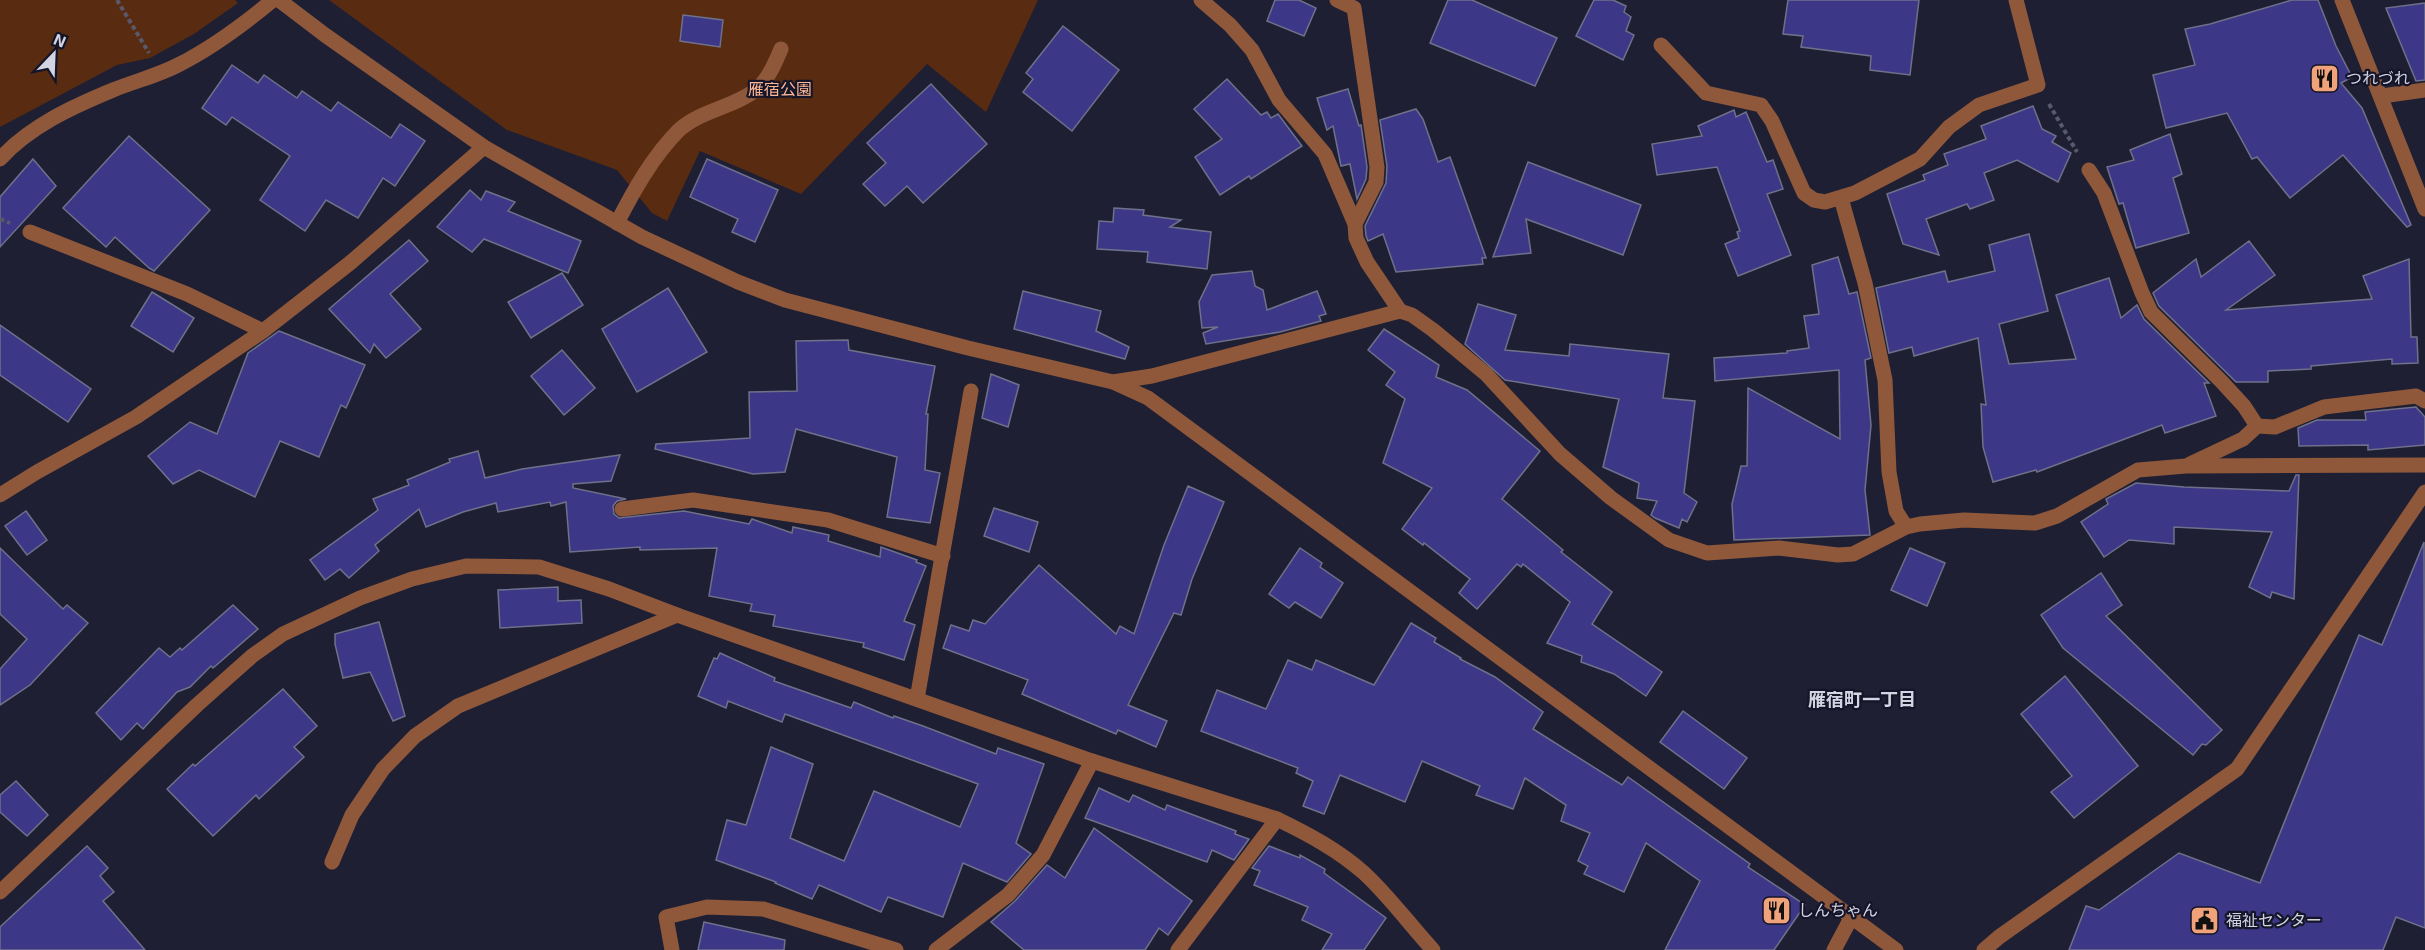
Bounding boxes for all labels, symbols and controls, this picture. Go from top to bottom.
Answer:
north arrow [24,24,84,84]
text: N [51,29,69,51]
restaurant icon: つれづれ [2309,62,2341,94]
place label: つれづれ [2346,68,2410,87]
park label: 雁宿公園 [748,79,812,98]
district label: 雁宿町一丁目 [1808,688,1916,710]
restaurant icon: しんちゃん [1761,894,1793,926]
place label: しんちゃん [1798,900,1878,919]
public building icon: 福祉センター [2189,904,2221,936]
place label: 福祉センター [2226,910,2322,929]

